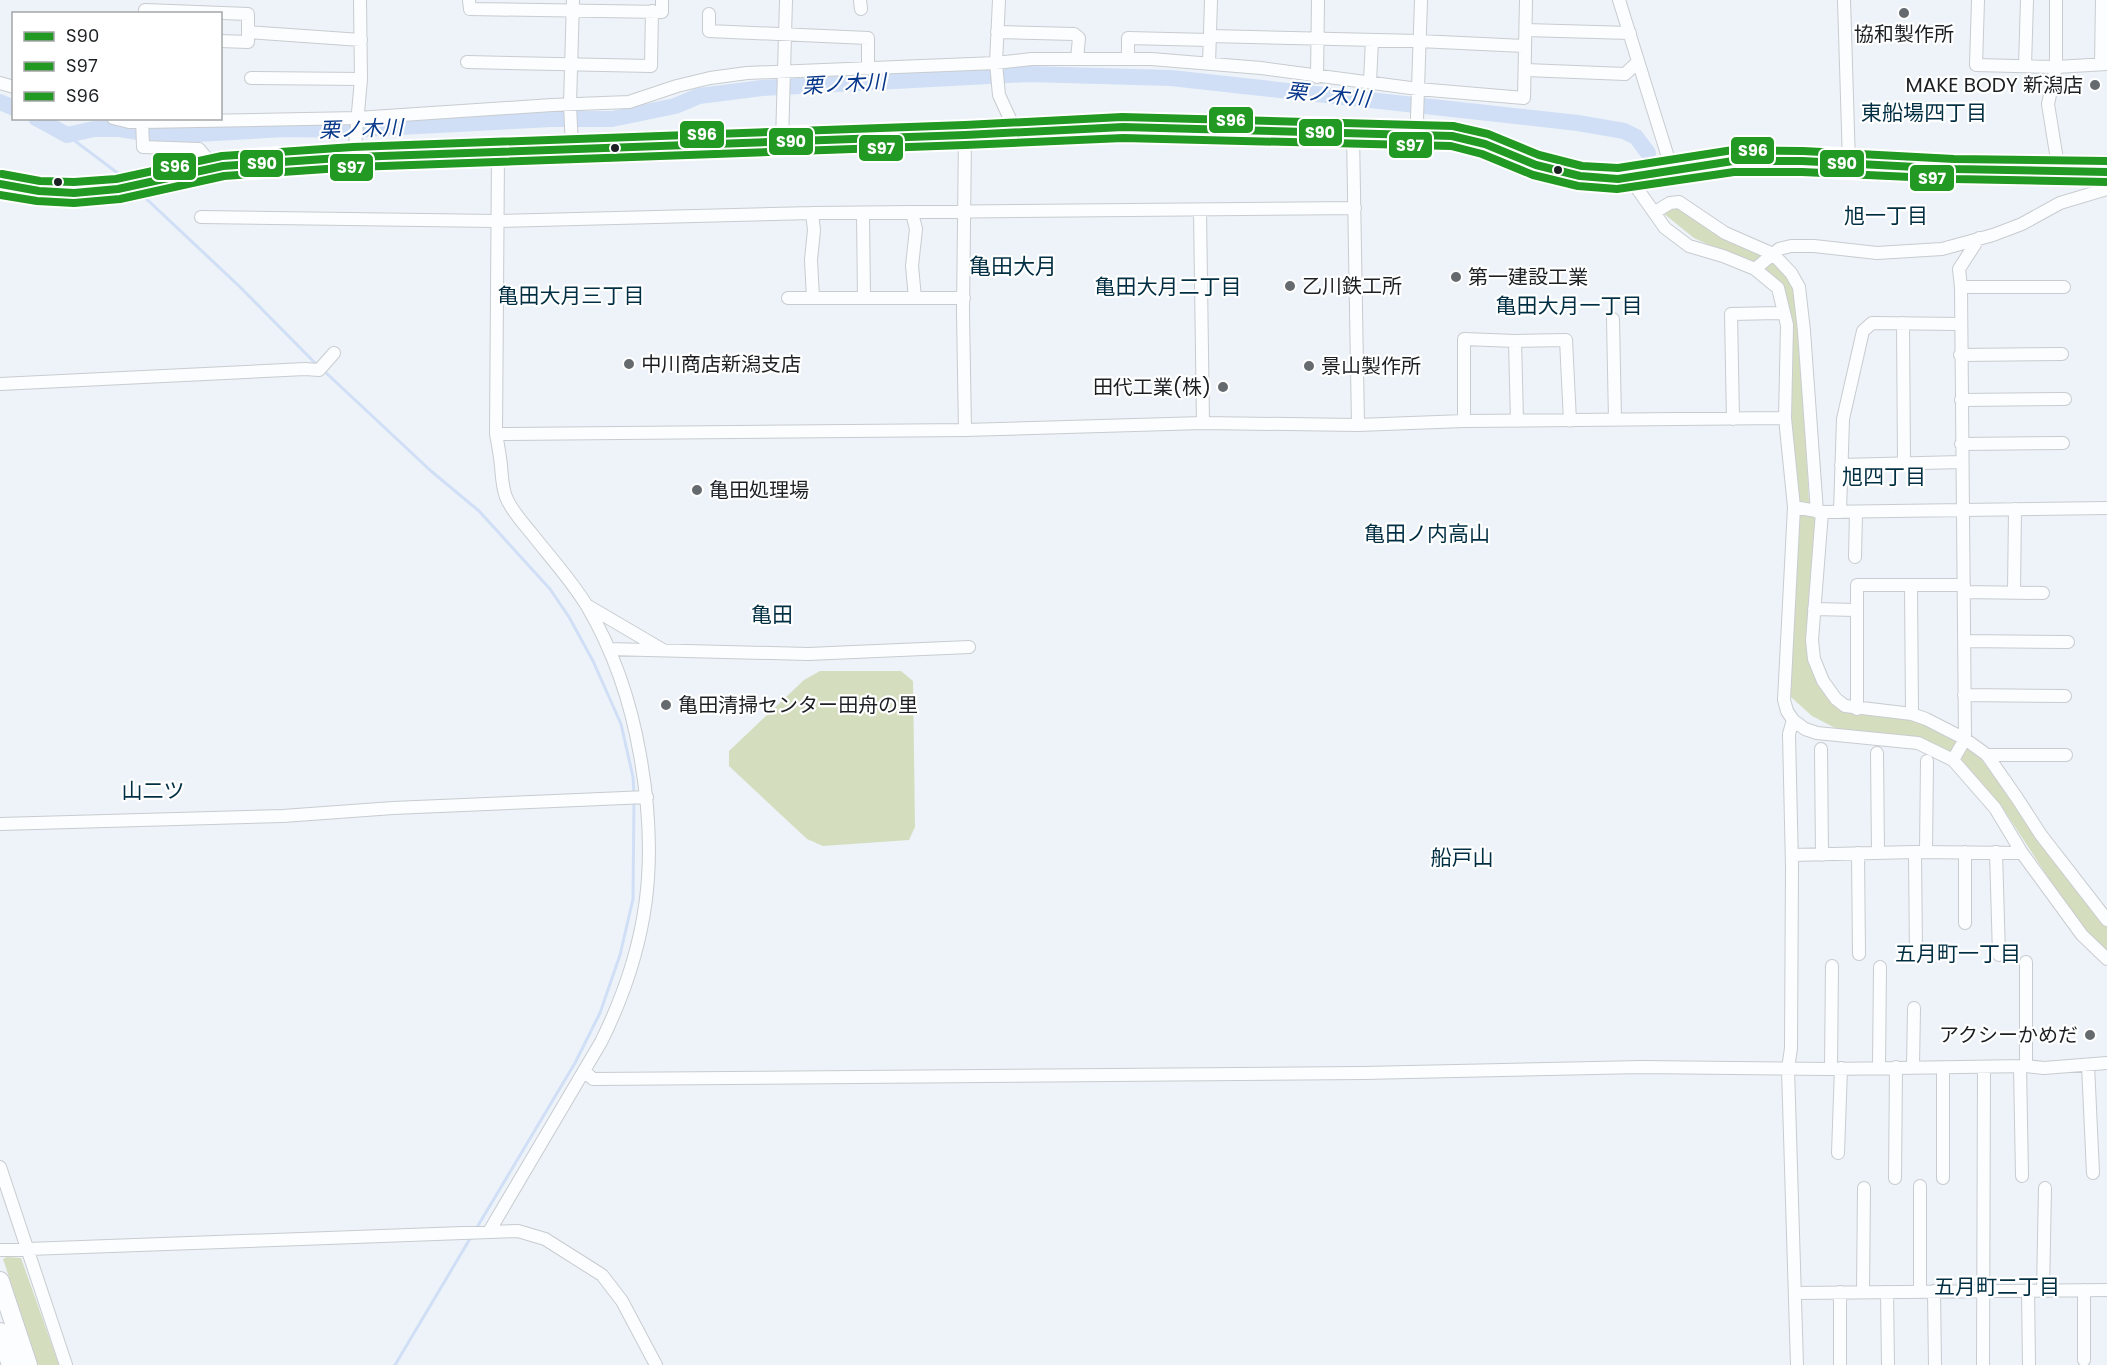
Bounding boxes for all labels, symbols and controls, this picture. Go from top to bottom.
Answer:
marker: 協和製作所 [1897,6,1911,20]
legend [12,12,222,120]
place label: 協和製作所 [1854,20,1954,48]
text: S90 [66,23,99,48]
text: S97 [66,53,98,78]
water label: 栗ノ木川 [801,67,889,100]
place label: MAKE BODY 新潟店 [1906,71,2083,99]
water label: 栗ノ木川 [1285,76,1373,114]
marker: MAKE BODY 新潟店 [2088,78,2102,92]
text: S96 [66,83,99,108]
district label: 東船場四丁目 [1861,98,1987,127]
line badge: S96 [1208,106,1254,134]
text: S96 [1216,109,1246,132]
water label: 栗ノ木川 [319,112,405,144]
line badge: S90 [1298,118,1343,147]
line badge: S96 [679,120,725,149]
text: S90 [1305,121,1335,144]
text: S96 [687,123,717,146]
line badge: S90 [768,127,814,156]
text: S90 [776,130,806,153]
line badge: S97 [1388,131,1433,159]
line badge: S97 [858,134,904,162]
text: S97 [1396,134,1425,157]
line badge: S96 [1730,136,1775,165]
text: S97 [867,137,896,160]
text: S96 [1738,139,1768,162]
unlabelled marker [609,142,621,154]
line badge: S90 [239,149,284,178]
line badge: S90 [1819,149,1865,178]
line badge: S96 [152,152,197,181]
text: S90 [247,152,277,175]
text: S90 [1827,152,1857,175]
line badge: S97 [329,153,374,182]
text: S96 [160,155,190,178]
text: S97 [337,156,366,179]
unlabelled marker [1552,164,1564,176]
line badge: S97 [1909,164,1955,192]
text: S97 [1918,167,1947,190]
unlabelled marker [52,176,64,188]
district label: 旭一丁目 [1844,201,1928,230]
district label: 亀田大月 [969,251,1057,282]
place label: 第一建設工業 [1468,263,1588,291]
marker: 第一建設工業 [1449,270,1463,284]
district label: 亀田大月二丁目 [1095,272,1242,301]
place label: 乙川鉄工所 [1302,272,1402,300]
marker: 乙川鉄工所 [1283,279,1297,293]
district label: 亀田大月三丁目 [498,281,645,310]
district label: 亀田大月一丁目 [1496,291,1643,320]
place label: 中川商店新潟支店 [641,350,801,378]
place label: 景山製作所 [1321,352,1421,380]
marker: 中川商店新潟支店 [622,357,636,371]
marker: 景山製作所 [1302,359,1316,373]
place label: 田代工業(株) [1093,373,1211,401]
marker: 田代工業(株) [1216,380,1230,394]
district label: 旭四丁目 [1842,462,1926,491]
place label: 亀田処理場 [709,476,809,504]
marker: 亀田処理場 [690,483,704,497]
district label: 亀田ノ内高山 [1364,519,1490,548]
district label: 亀田 [751,600,793,629]
place label: 亀田清掃センター田舟の里 [678,691,918,719]
marker: 亀田清掃センター田舟の里 [659,698,673,712]
district label: 山二ツ [122,776,185,805]
district label: 船戸山 [1431,843,1494,872]
district label: 五月町一丁目 [1895,939,2021,968]
place label: アクシーかめだ [1939,1021,2078,1049]
marker: アクシーかめだ [2083,1028,2097,1042]
district label: 五月町二丁目 [1934,1272,2060,1301]

